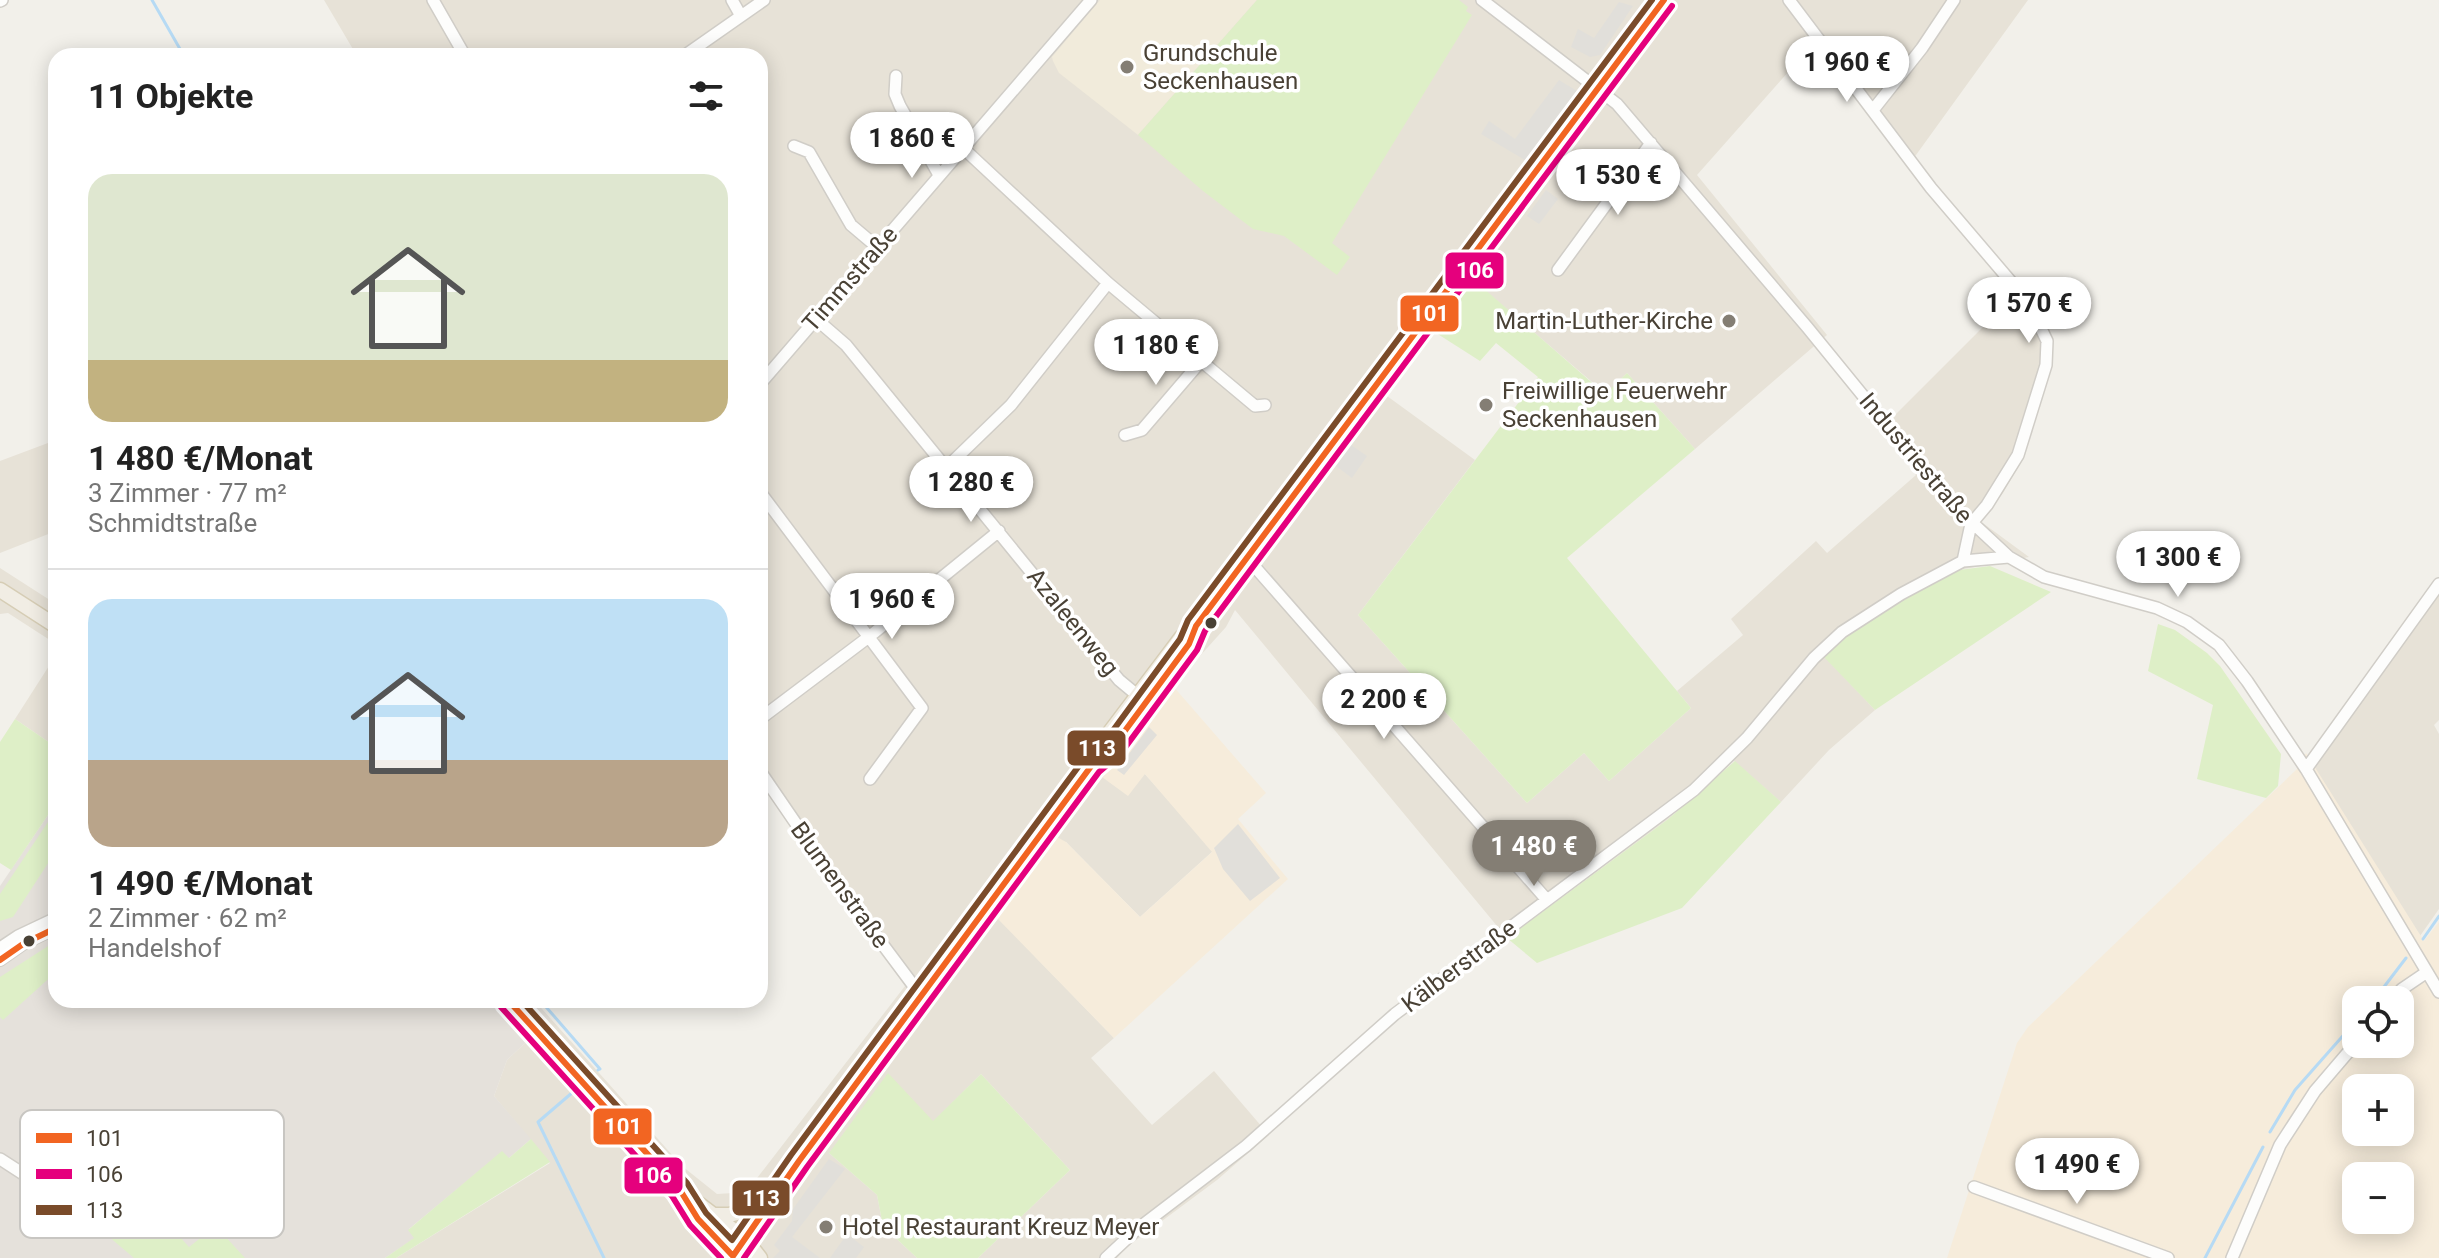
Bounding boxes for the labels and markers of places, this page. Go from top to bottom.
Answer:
pin: 1 960 € [1773,36,1921,104]
place label: Grundschule Seckenhausen [1143,39,1298,95]
marker: Grundschule Seckenhausen [1118,58,1136,76]
pin: 1 860 € [838,112,986,180]
pin: 1 530 € [1544,149,1692,217]
pin: 1 570 € [1955,277,2103,345]
place label: Martin-Luther-Kirche [1495,307,1713,335]
marker: Martin-Luther-Kirche [1720,312,1738,330]
pin: 1 180 € [1082,319,1230,387]
place label: Freiwillige Feuerwehr Seckenhausen [1502,377,1727,433]
marker: Freiwillige Feuerwehr Seckenhausen [1477,396,1495,414]
pin: 1 280 € [897,456,1045,524]
pin: 1 300 € [2104,531,2252,599]
pin: 1 960 € [818,573,966,641]
unlabelled marker [1203,615,1219,631]
pin: 2 200 € [1310,673,1458,741]
pin: 1 480 € [1460,820,1608,888]
unlabelled marker [21,933,37,949]
pin: 1 490 € [2003,1138,2151,1206]
place label: Hotel Restaurant Kreuz Meyer [842,1213,1159,1241]
marker: Hotel Restaurant Kreuz Meyer [817,1218,835,1236]

